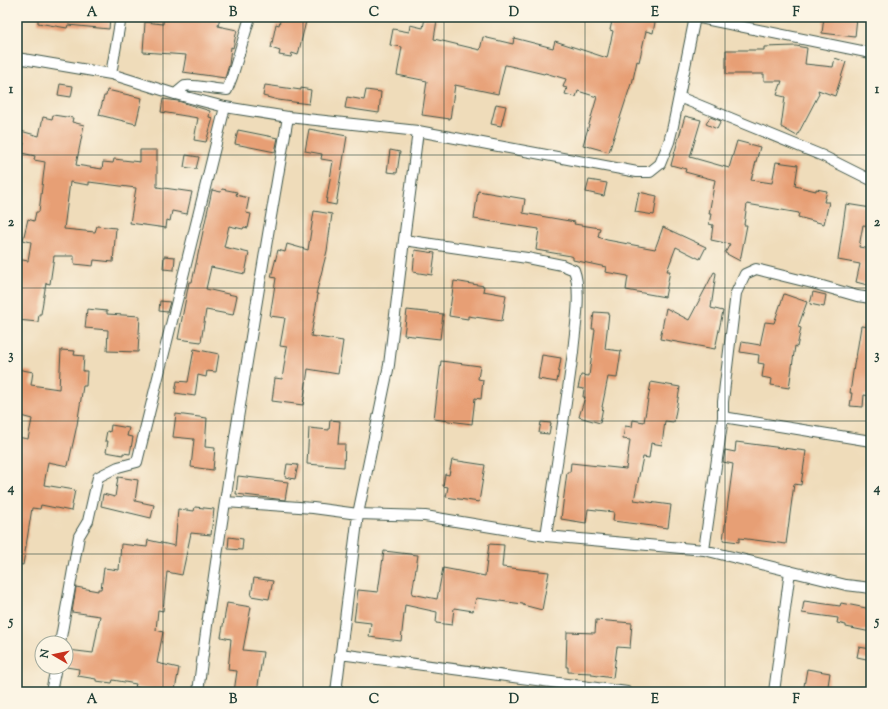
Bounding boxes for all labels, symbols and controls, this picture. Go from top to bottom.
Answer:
text: A [87,4,98,22]
text: B [229,4,238,22]
text: C [369,4,379,22]
text: D [509,4,519,22]
text: E [651,4,659,22]
text: F [792,4,800,22]
text: 1 [9,81,14,99]
text: 1 [875,81,880,99]
text: 2 [8,214,15,232]
text: 2 [874,214,881,232]
text: 3 [8,347,14,365]
text: 3 [874,347,880,365]
text: 4 [7,480,15,498]
text: 4 [873,480,881,498]
text: 5 [8,613,14,631]
text: 5 [874,613,880,631]
north arrow [34,635,74,675]
text: N [36,648,54,660]
text: A [87,691,98,709]
text: B [229,691,238,709]
text: C [369,691,379,709]
text: D [509,691,519,709]
text: E [651,691,659,709]
text: F [792,691,800,709]

